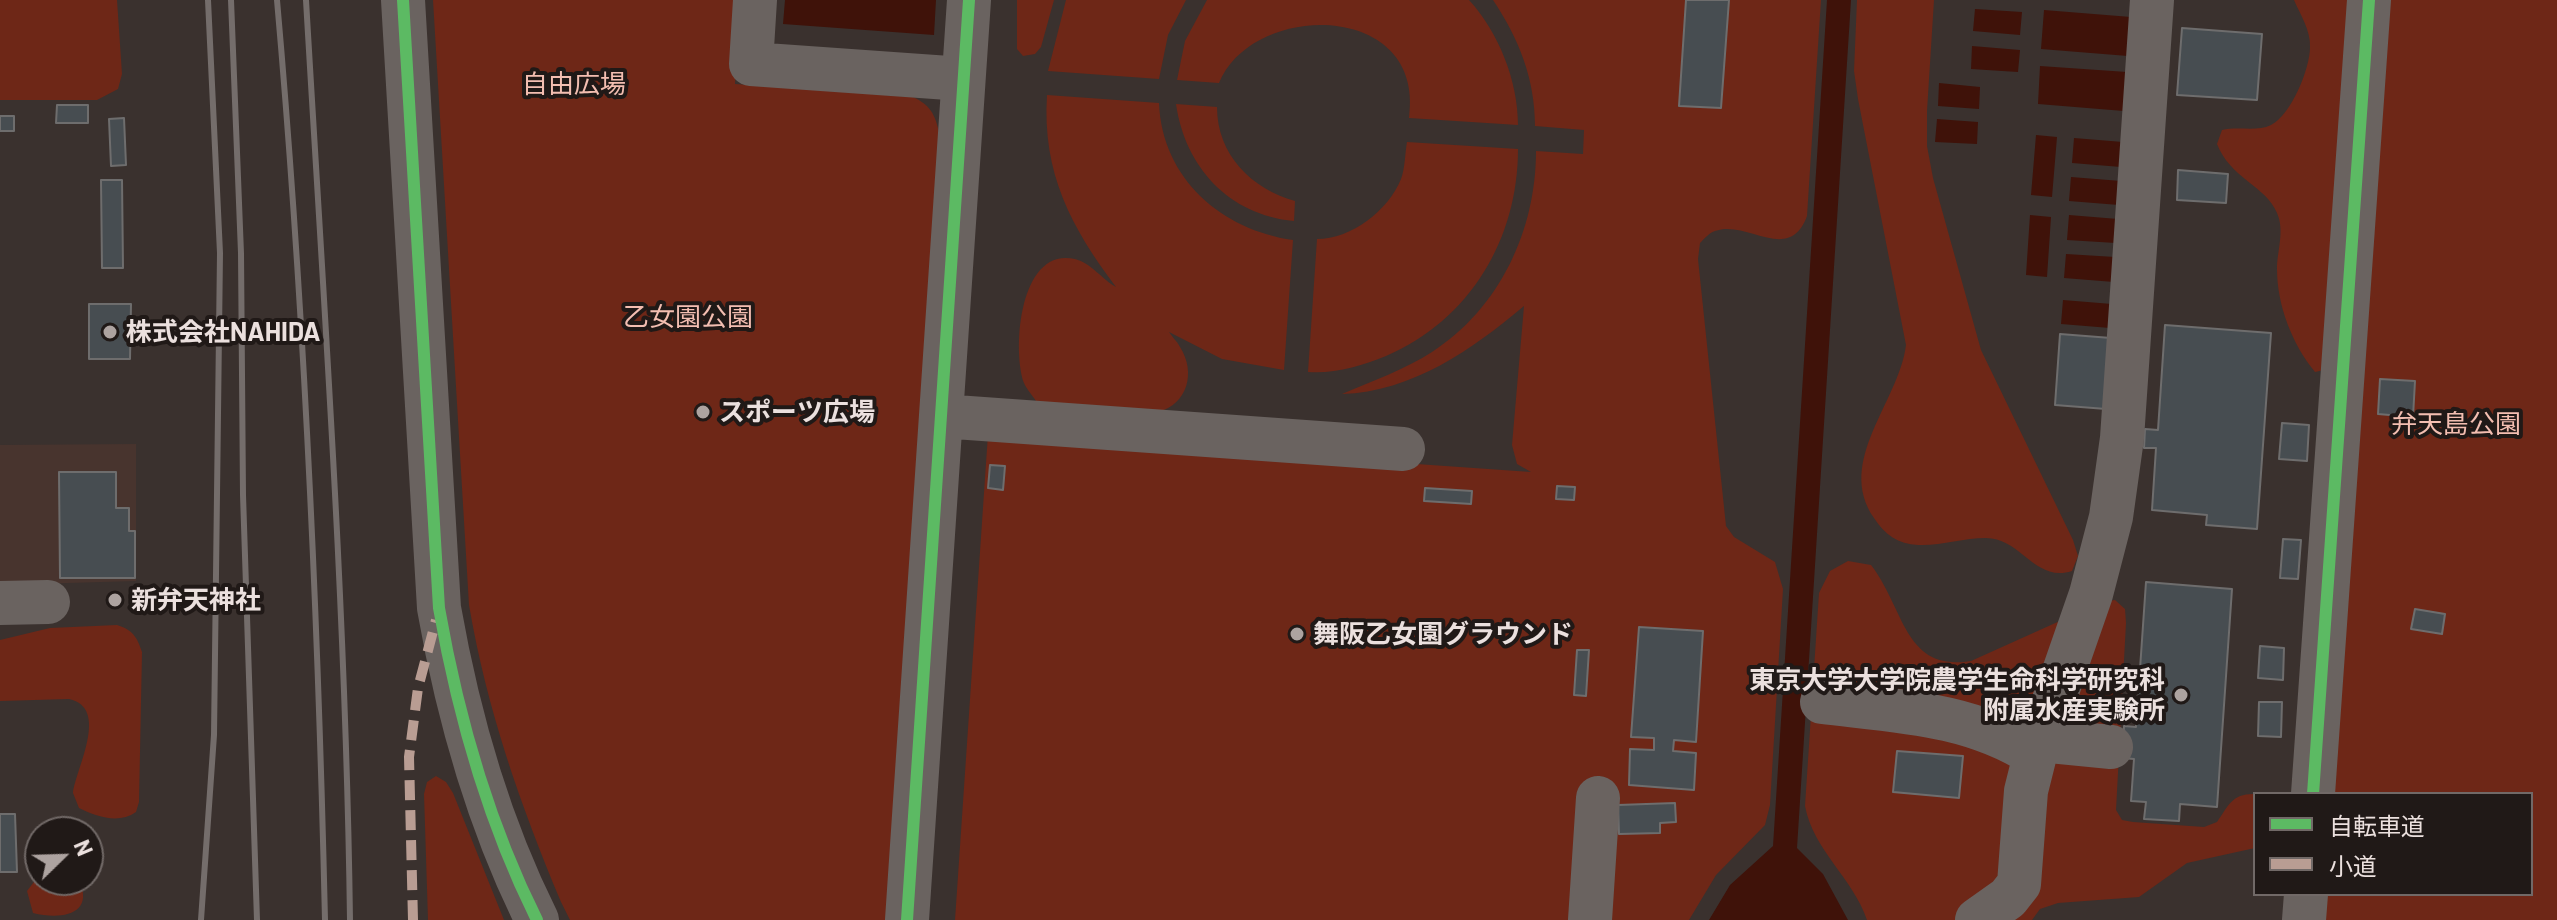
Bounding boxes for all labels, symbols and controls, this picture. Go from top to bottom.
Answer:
park label: 自由広場 [522,68,626,100]
park label: 乙女園公園 [623,301,753,333]
place label: 株式会社NAHIDA [126,316,320,348]
marker: 株式会社NAHIDA [101,323,119,341]
place label: スポーツ広場 [719,396,875,428]
marker: スポーツ広場 [694,403,712,421]
park label: 弁天島公園 [2391,408,2521,440]
place label: 新弁天神社 [131,584,261,616]
marker: 新弁天神社 [106,591,124,609]
place label: 舞阪乙女園グラウンド [1313,618,1573,650]
marker: 舞阪乙女園グラウンド [1288,625,1306,643]
place label: 東京大学大学院農学生命科学研究科 附属水産実験所 [1749,664,2165,726]
marker: 東京大学大学院農学生命科学研究科 附属水産実験所 [2172,686,2190,704]
legend [2253,792,2533,896]
text: 自転車道 [2329,811,2425,840]
north arrow [24,816,104,896]
text: N [69,836,99,859]
text: 小道 [2329,851,2377,880]

